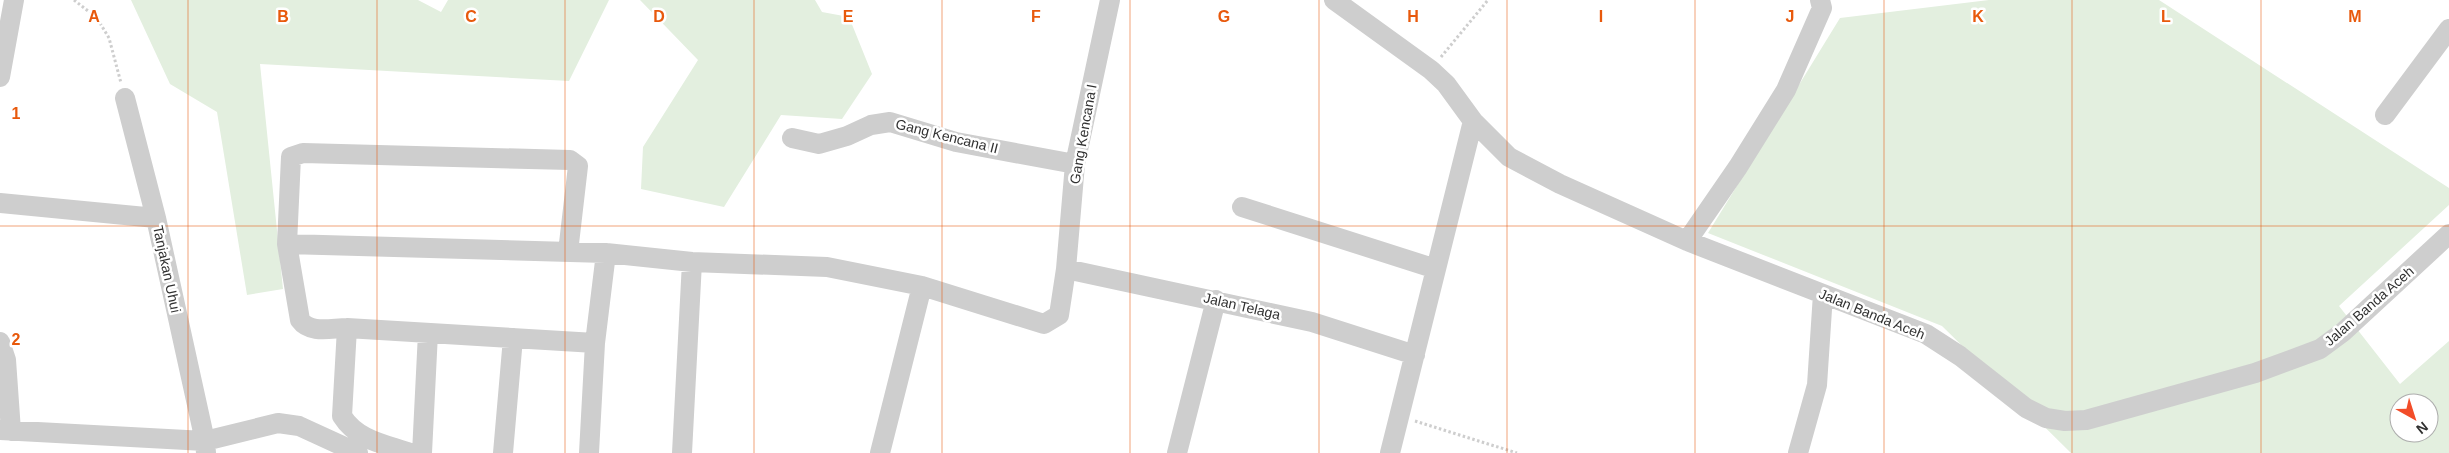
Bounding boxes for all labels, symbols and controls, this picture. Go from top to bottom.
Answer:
text: A [88,8,100,25]
text: B [277,8,289,25]
text: C [465,8,477,25]
text: D [653,8,665,25]
text: E [843,8,854,25]
text: F [1031,8,1041,25]
text: G [1218,8,1230,25]
text: H [1407,8,1419,25]
text: I [1599,8,1603,25]
text: J [1786,8,1794,25]
text: K [1972,8,1984,25]
text: L [2161,8,2171,25]
text: M [2348,8,2362,25]
street label: Gang Kencana I [1066,83,1100,185]
text: 1 [12,105,21,122]
street label: Gang Kencana II [894,116,1000,156]
street label: Tanjakan Uhui [150,224,184,314]
street label: Jalan Banda Aceh [2321,263,2417,349]
street label: Jalan Banda Aceh [1817,285,1927,343]
street label: Jalan Telaga [1202,289,1282,323]
text: 2 [12,331,21,348]
north arrow [2389,393,2439,443]
text: N [2413,419,2431,438]

